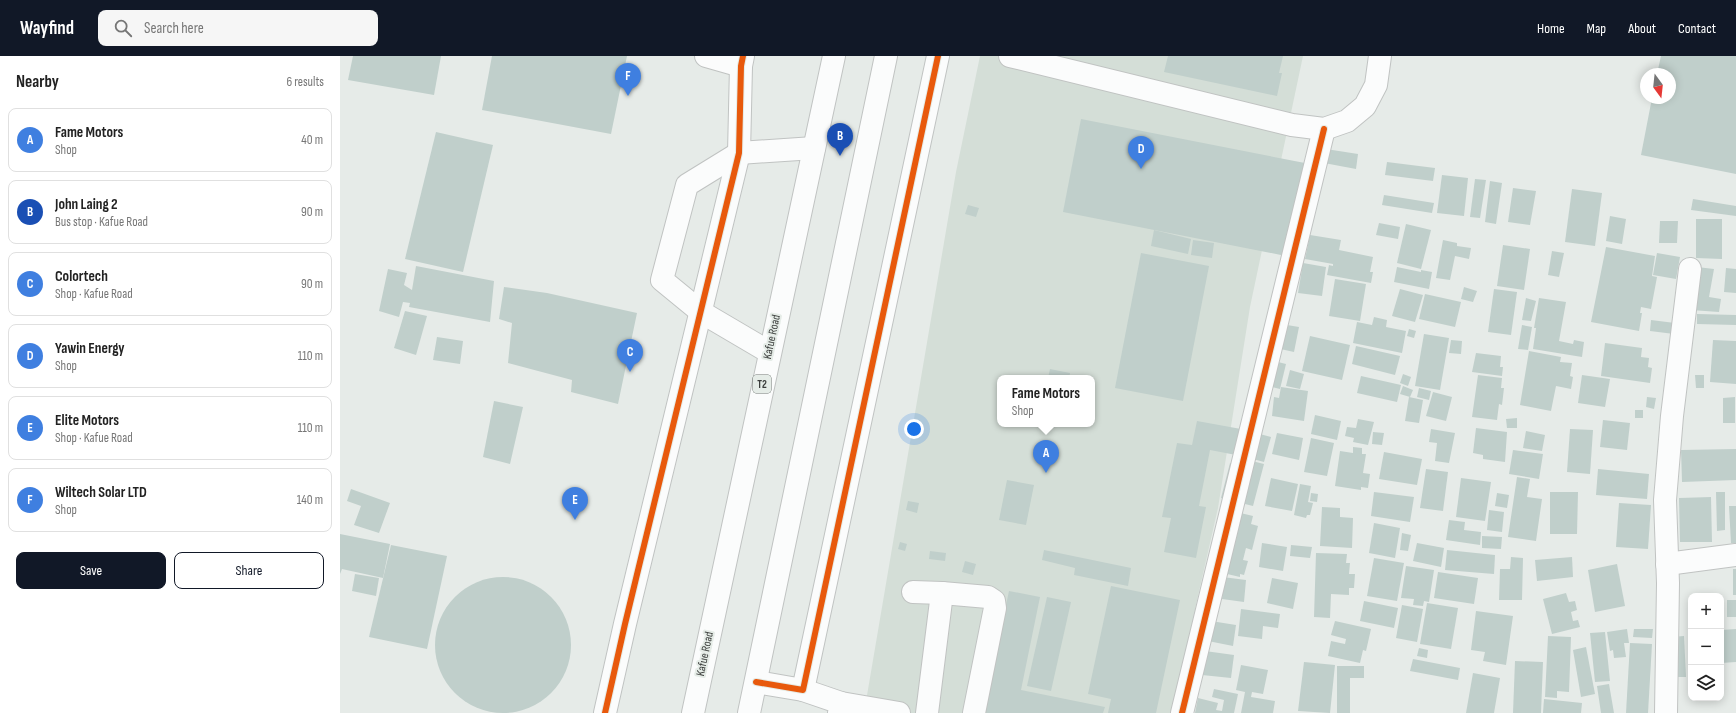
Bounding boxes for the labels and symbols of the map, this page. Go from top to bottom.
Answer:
pin: F [615,63,641,96]
north arrow [1640,68,1676,104]
pin: B [827,123,853,156]
pin: D [1128,136,1154,169]
street label: Kafue Road [760,313,784,361]
pin: C [617,339,643,372]
road number: T2 [753,375,771,393]
your location [904,419,924,439]
pin: A [1033,440,1059,473]
pin: E [562,487,588,520]
street label: Kafue Road [693,630,717,678]

